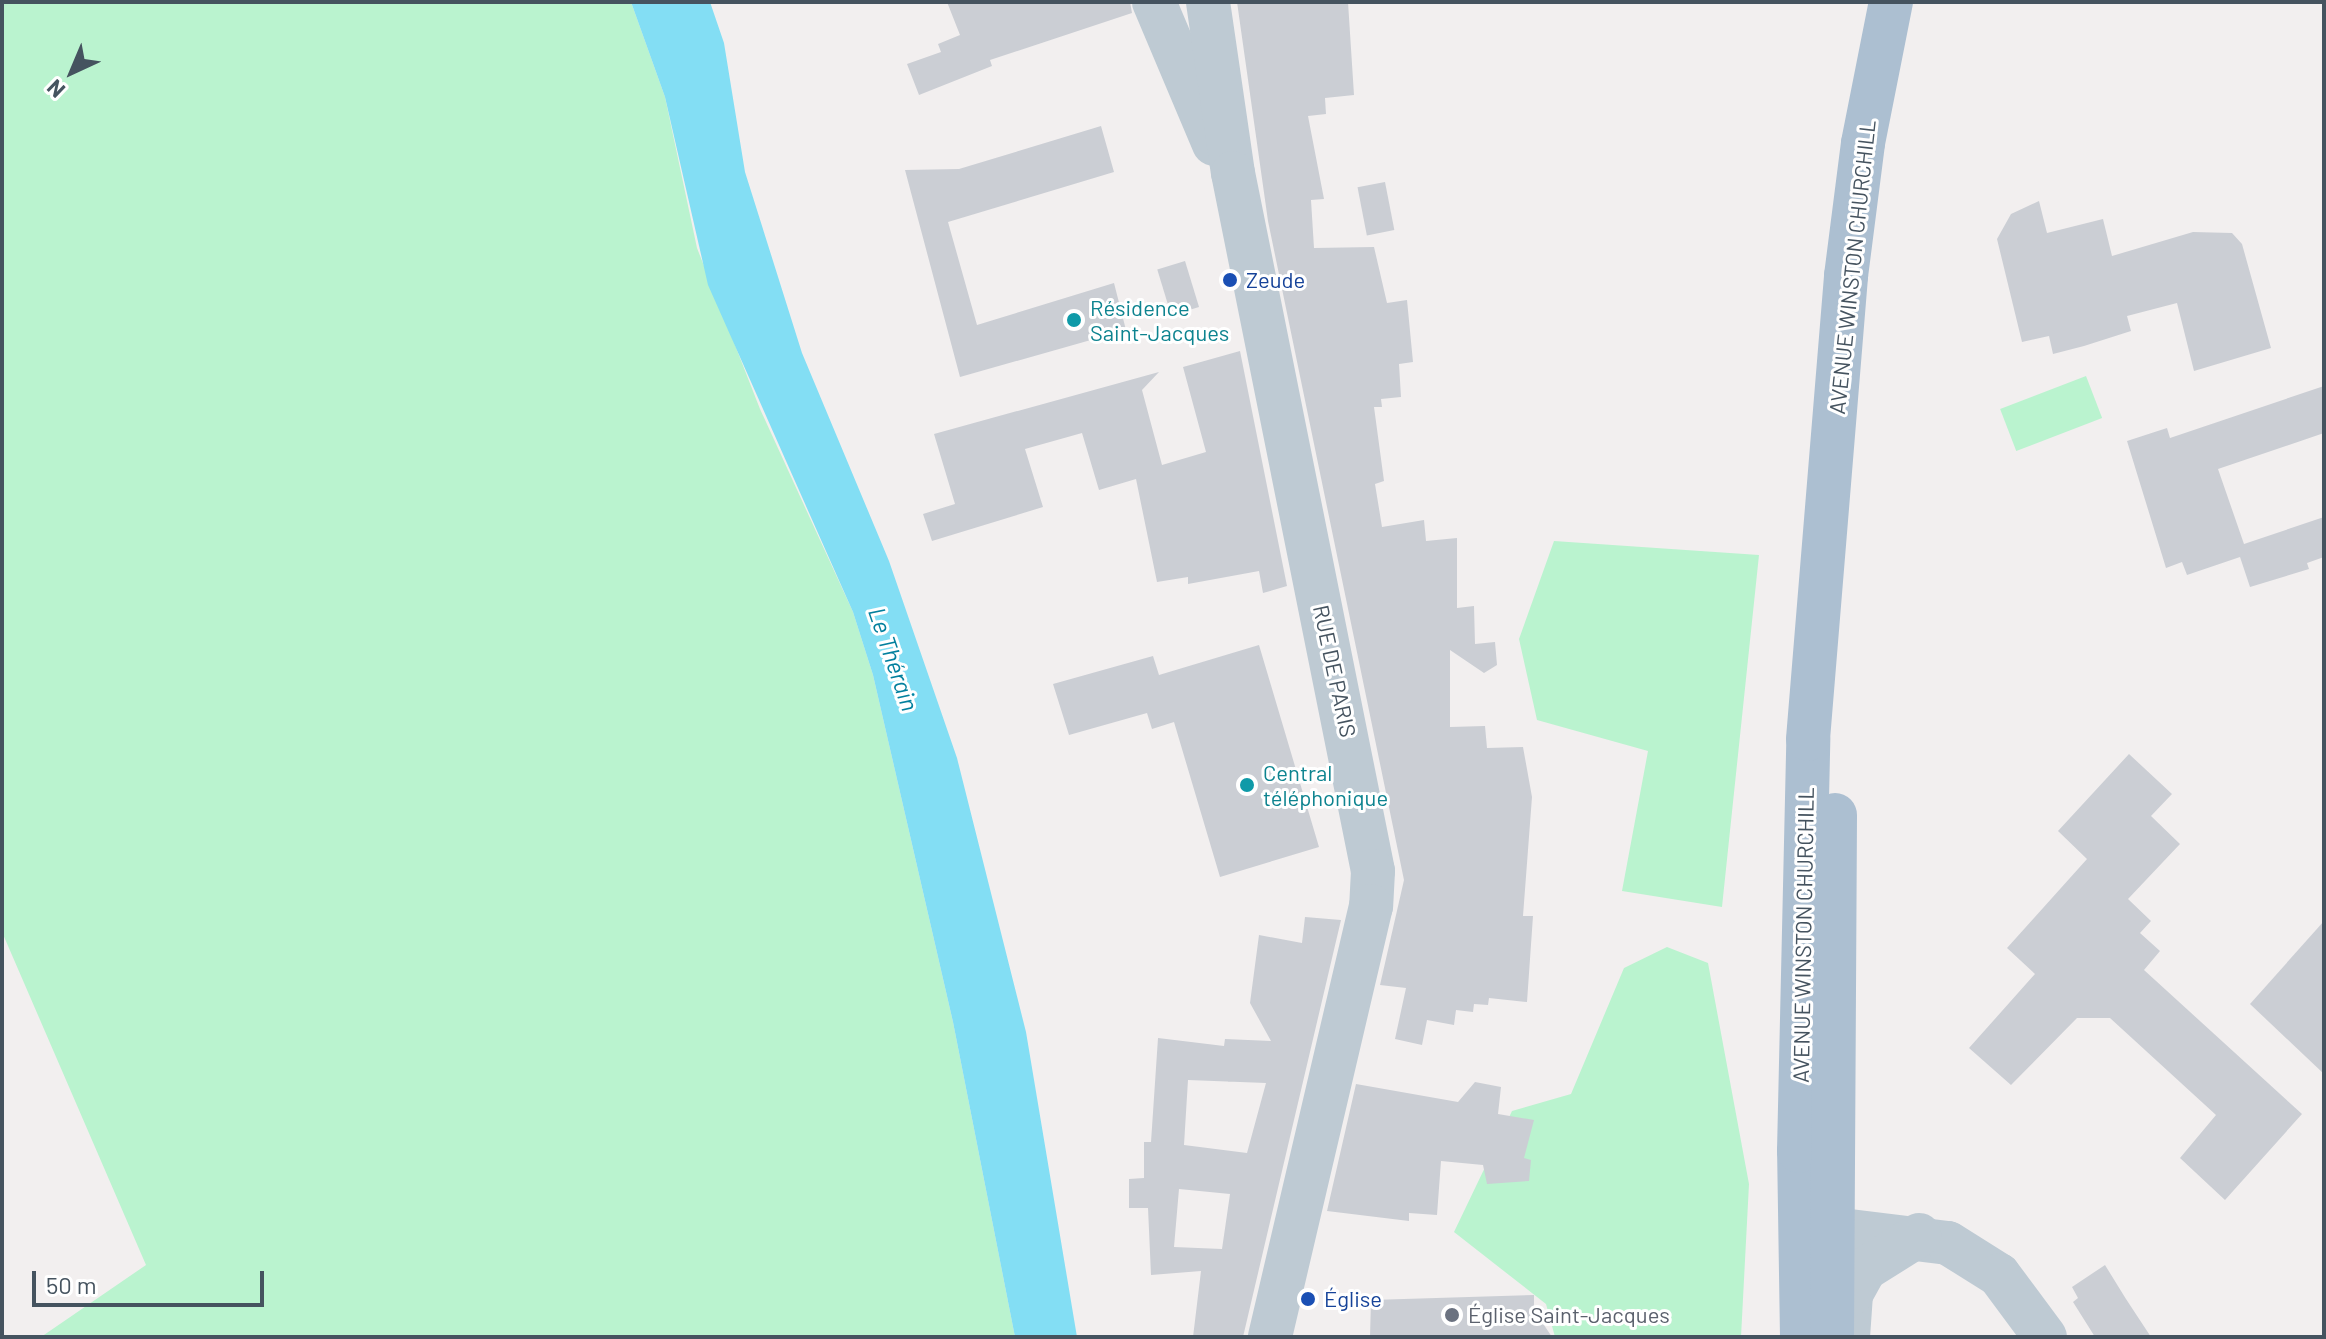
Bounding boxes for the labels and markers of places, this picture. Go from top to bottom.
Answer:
place label: Zeude [1246,267,1305,293]
marker: Zeude [1221,271,1239,289]
place label: Résidence Saint-Jacques [1090,294,1229,346]
marker: Résidence Saint-Jacques [1065,311,1083,329]
place label: Central téléphonique [1263,759,1388,810]
marker: Central téléphonique [1238,776,1256,794]
place label: Église [1324,1286,1382,1312]
marker: Église [1299,1290,1317,1308]
place label: Église Saint-Jacques [1468,1302,1670,1328]
marker: Église Saint-Jacques [1443,1306,1461,1324]

